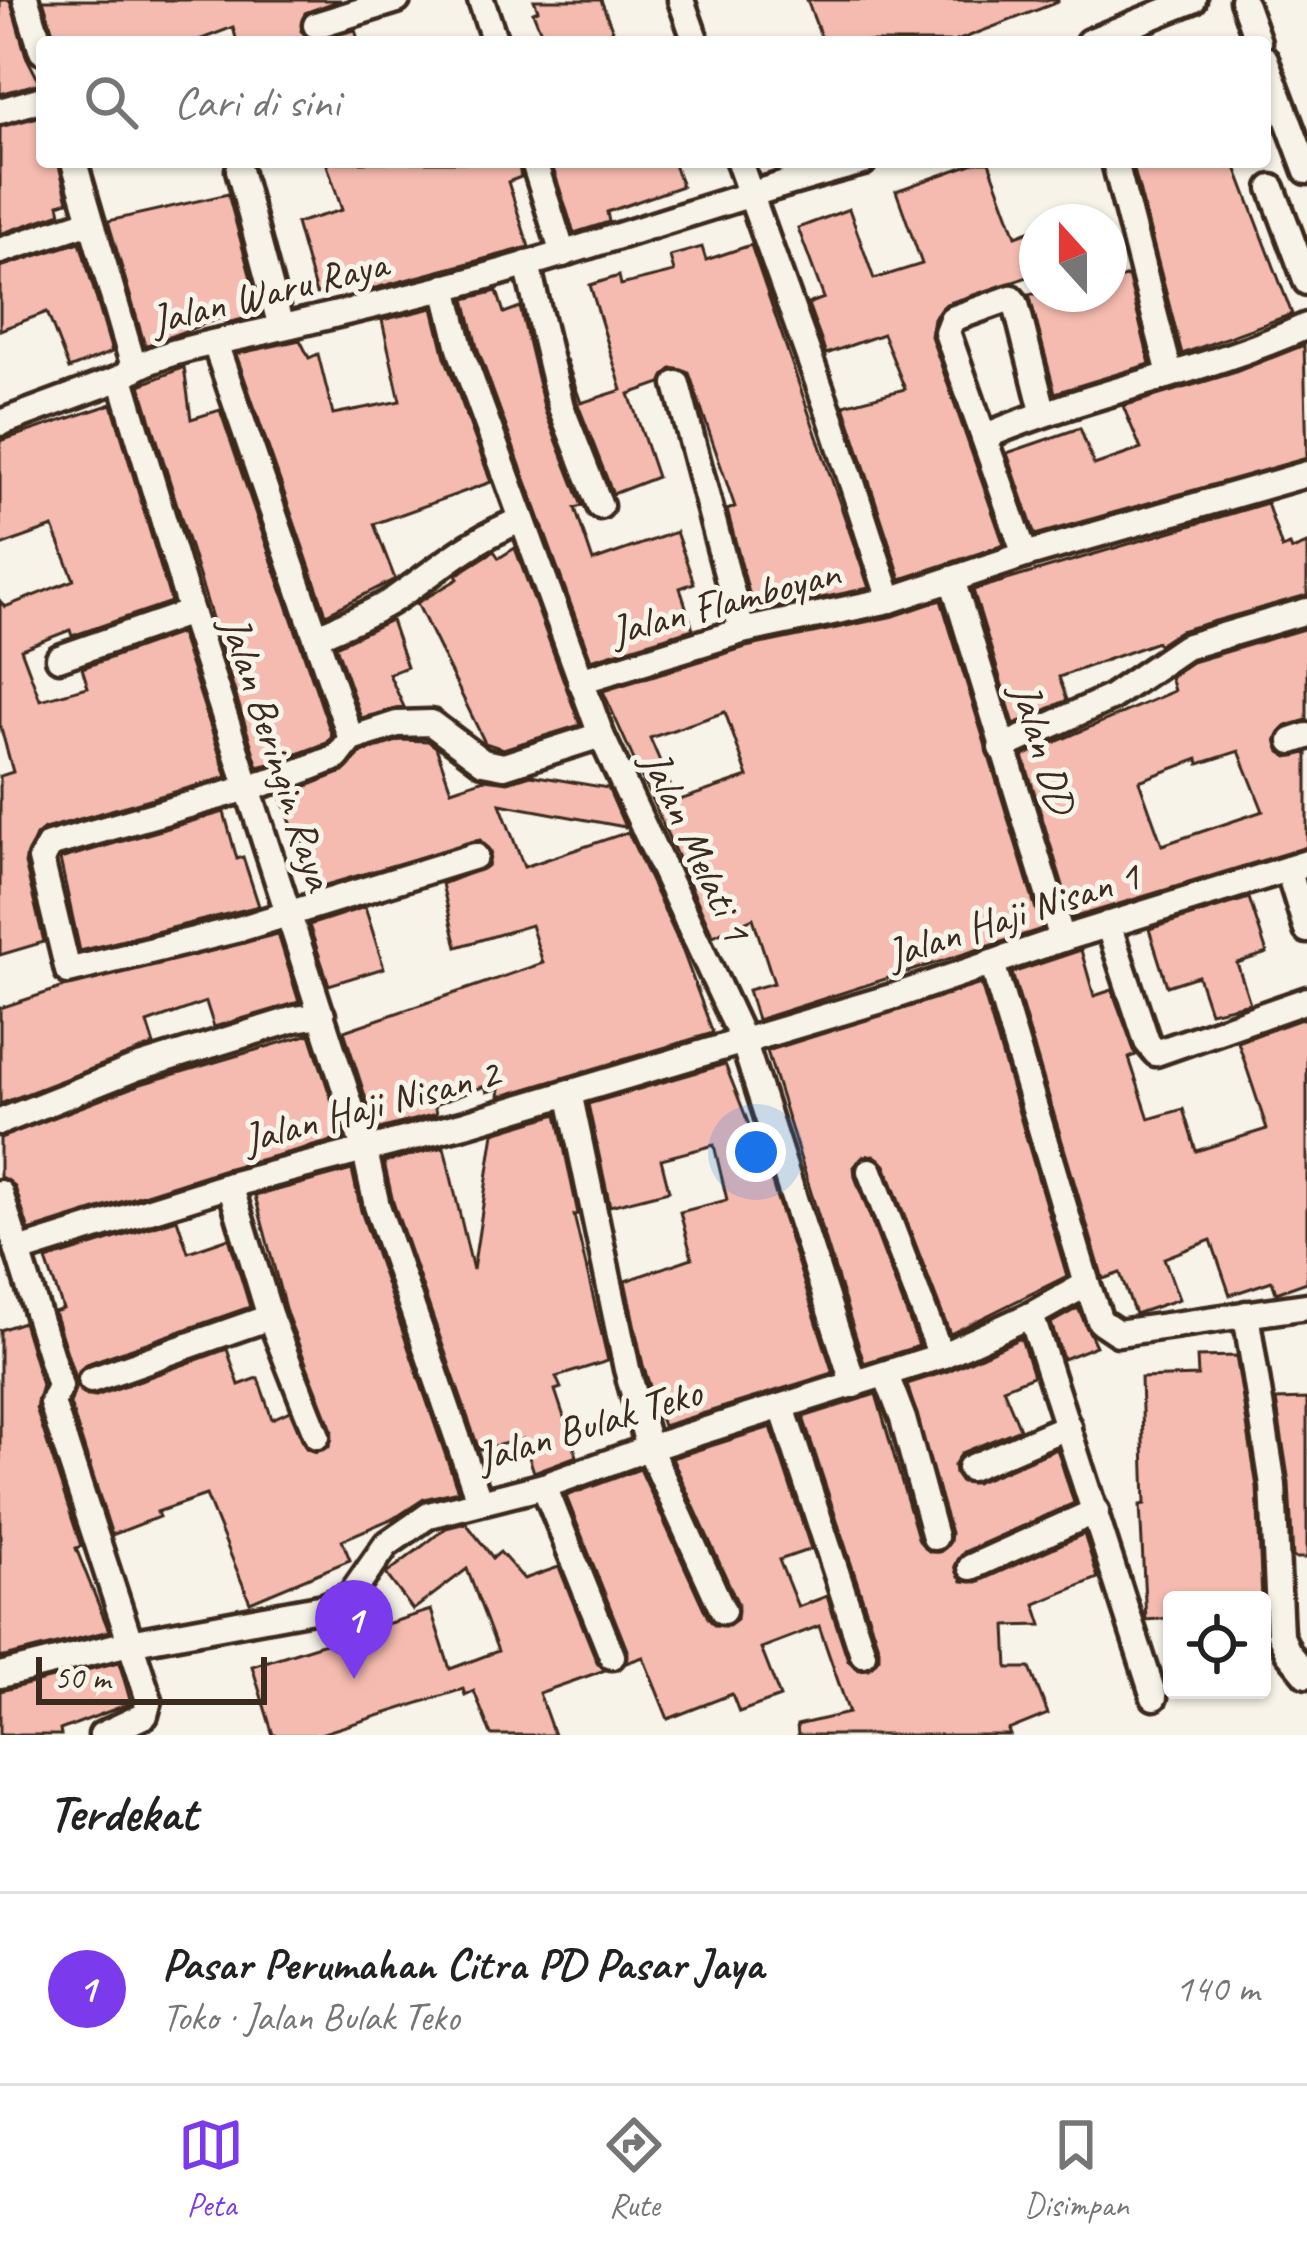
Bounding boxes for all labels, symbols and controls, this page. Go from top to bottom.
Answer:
search box [36,36,1271,168]
icon: search [78,69,144,135]
text: Cari di sini [174,74,340,131]
north arrow [1019,204,1127,312]
street label: Jalan Waru Raya [144,236,396,347]
street label: Jalan Flamboyan [603,546,846,658]
street label: Jalan Beringin Raya [207,608,347,899]
street label: Jalan DD [998,675,1089,823]
street label: Jalan Melati 1 [628,741,764,952]
street label: Jalan Haji Nisan 1 [878,849,1148,981]
street label: Jalan Haji Nisan 2 [235,1046,508,1166]
your location [726,1122,786,1182]
street label: Jalan Bulak Teko [468,1365,710,1485]
pin: 1 [315,1580,393,1679]
map controls [1163,1591,1271,1699]
button: locate [1163,1591,1271,1699]
scale bar [36,1651,267,1704]
text: 50 m [54,1657,110,1699]
text: Terdekat [48,1781,197,1845]
text: Pasar Perumahan Citra PD Pasar Jaya [162,1936,763,1993]
text: 1 [78,1964,96,2013]
text: 140 m [1175,1964,1259,2013]
text: Toko · Jalan Bulak Teko [162,1993,460,2042]
tab: Peta [178,2112,244,2226]
tab: Rute [601,2112,667,2226]
tab: Disimpan [1024,2112,1129,2226]

